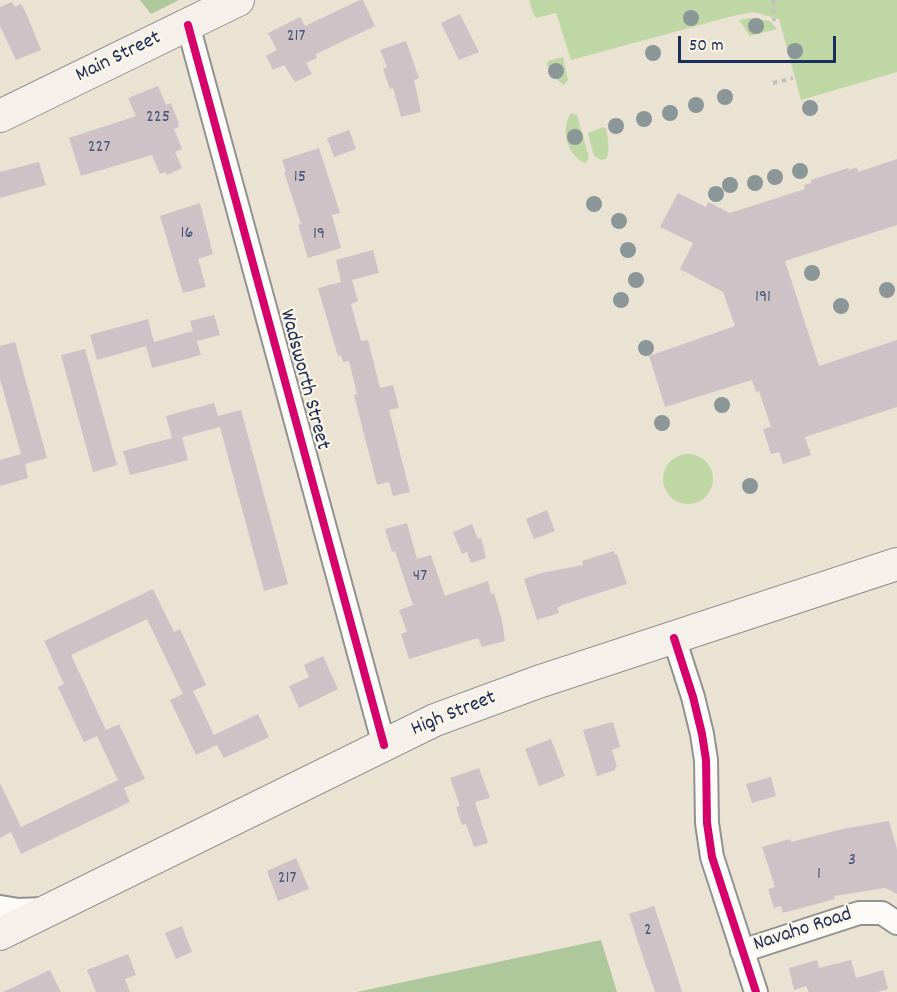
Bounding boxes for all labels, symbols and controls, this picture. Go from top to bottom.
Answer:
scale bar [681,24,838,62]
street label: Main Street [72,27,166,89]
house number: 217 [287,27,305,49]
text: 50 m [689,34,724,59]
house number: 225 [146,108,170,130]
house number: 227 [88,138,110,160]
house number: 15 [294,168,306,190]
house number: 16 [181,224,193,246]
house number: 19 [313,225,325,247]
house number: 191 [755,288,771,310]
street label: Wadsworth Street [272,307,334,453]
house number: 47 [413,567,427,589]
street label: High Street [408,687,500,743]
house number: 3 [848,851,856,873]
house number: 1 [817,865,821,887]
house number: 217 [278,869,296,891]
street label: Navaho Road [751,903,855,959]
house number: 2 [644,921,652,943]

